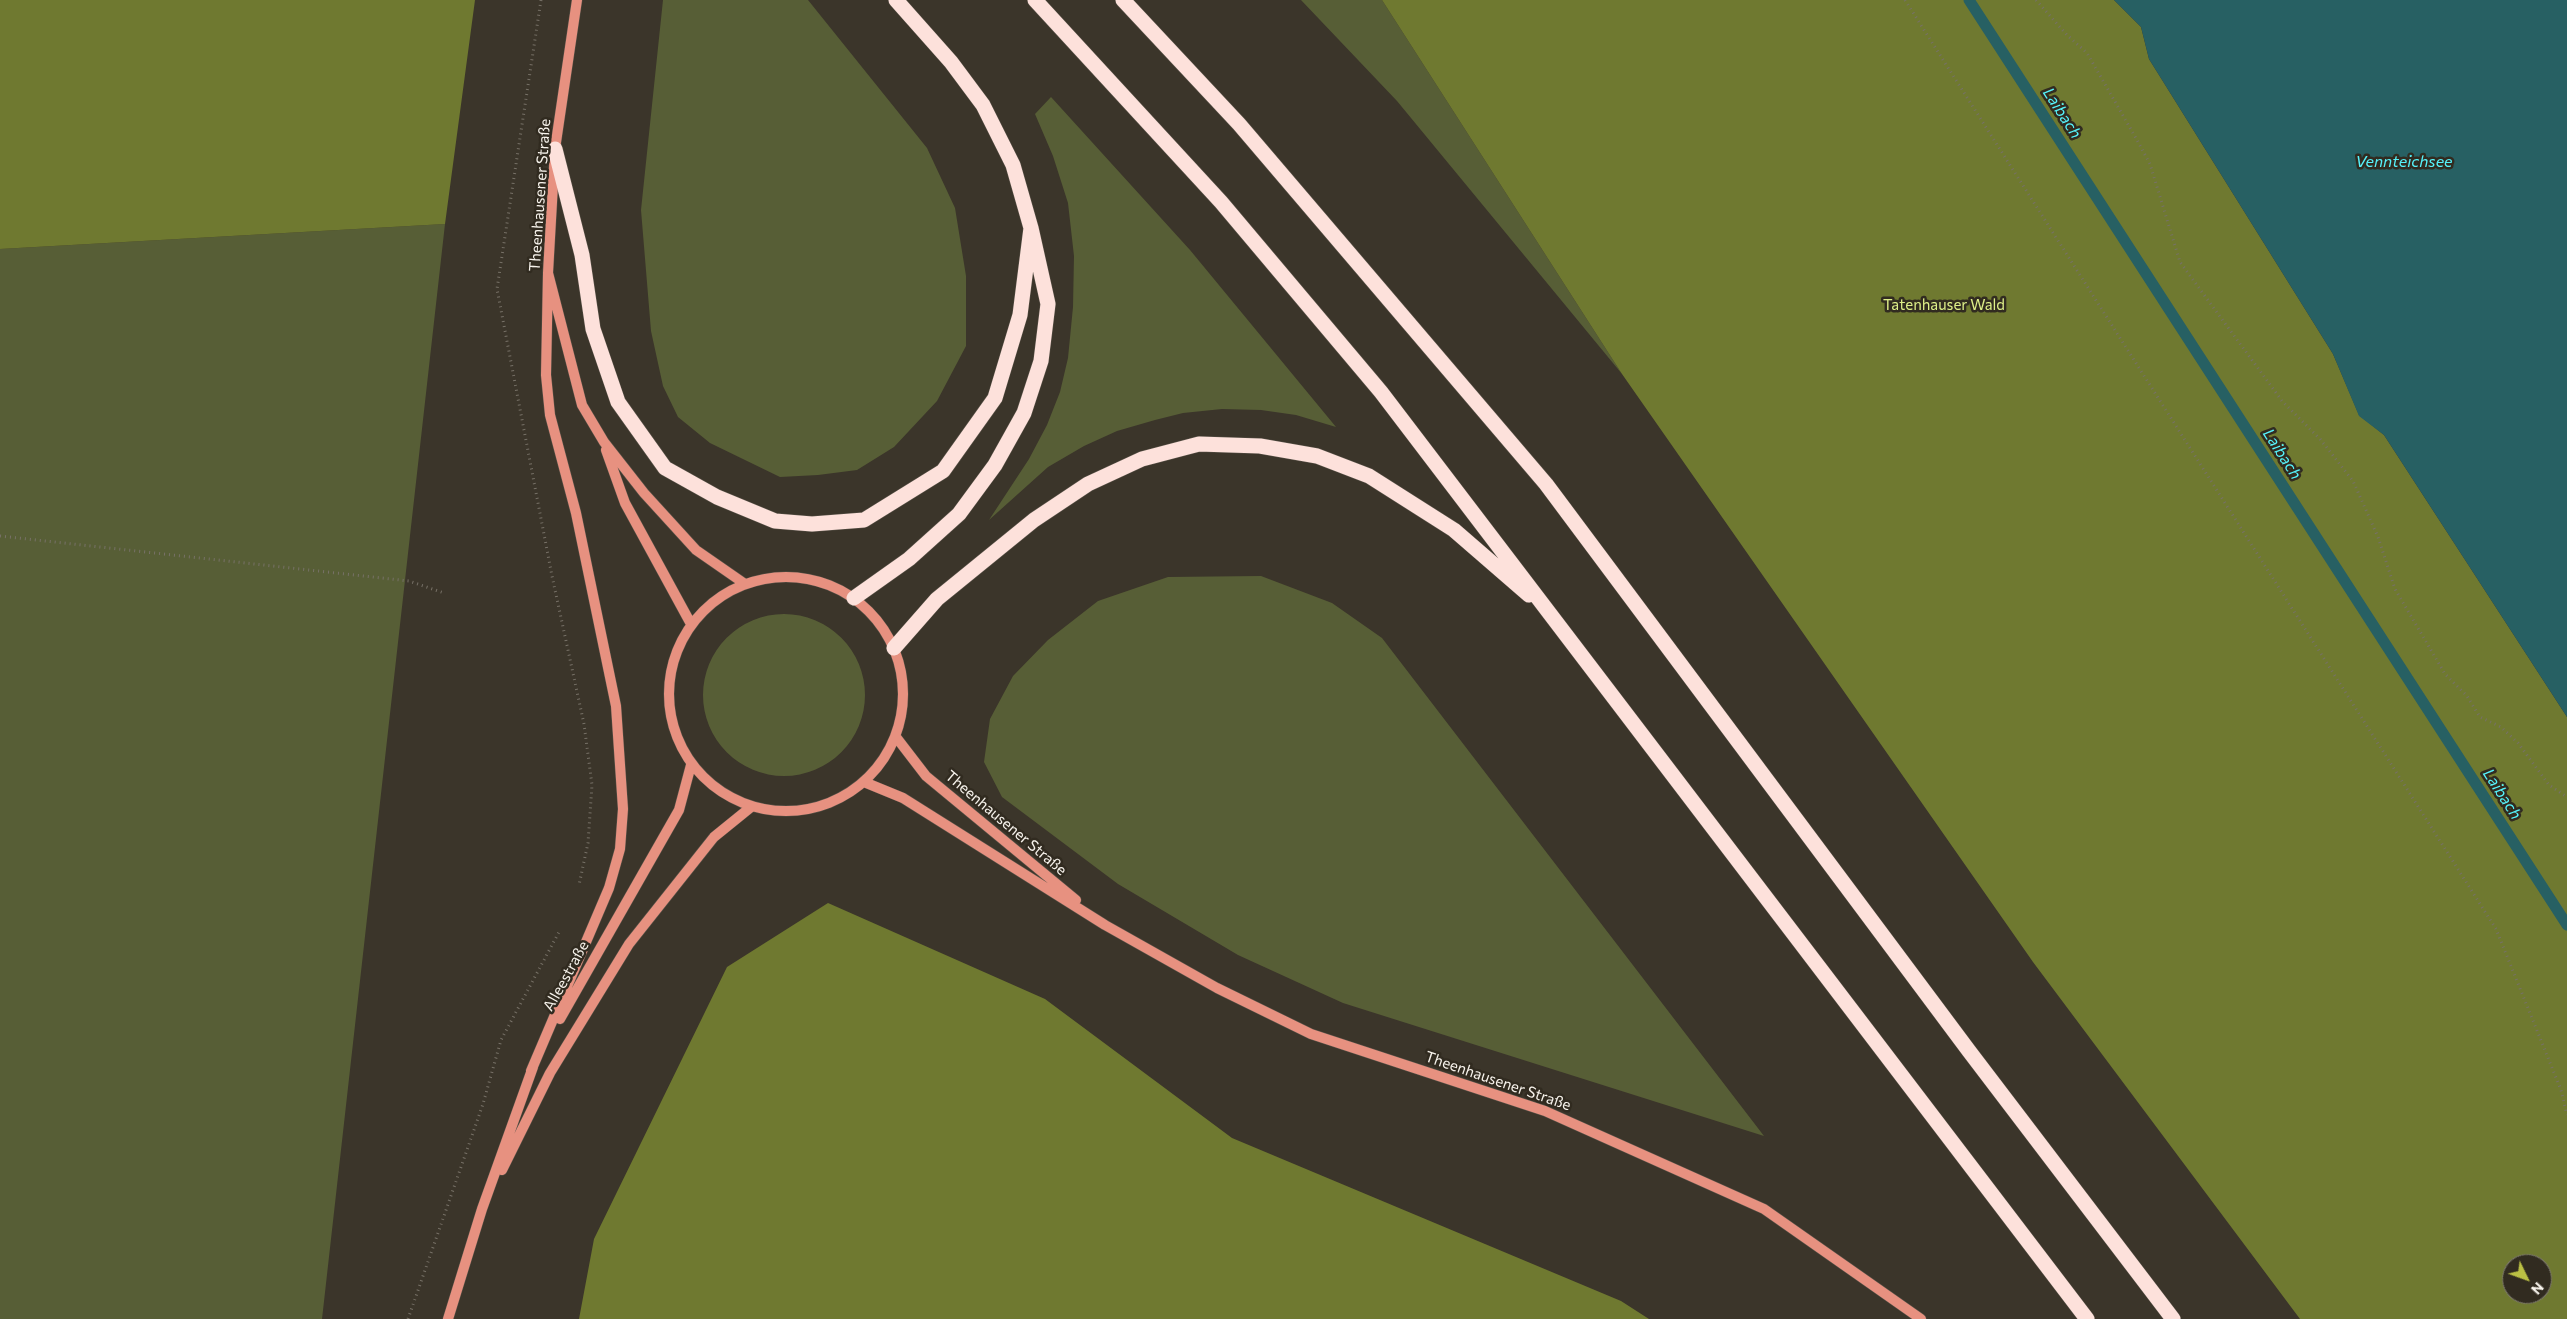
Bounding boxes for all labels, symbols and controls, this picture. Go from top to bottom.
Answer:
water label: Laibach [2039,84,2085,142]
street label: Theenhausener Straße [526,118,554,272]
water label: Vennteichsee [2355,152,2453,172]
park label: Tatenhauser Wald [1883,296,2005,314]
water label: Laibach [2259,425,2305,483]
water label: Laibach [2479,765,2525,823]
street label: Theenhausener Straße [942,767,1070,879]
street label: Alleestraße [539,938,593,1014]
street label: Theenhausener Straße [1423,1048,1573,1114]
north arrow [2502,1254,2552,1304]
text: N [2528,1279,2548,1298]

